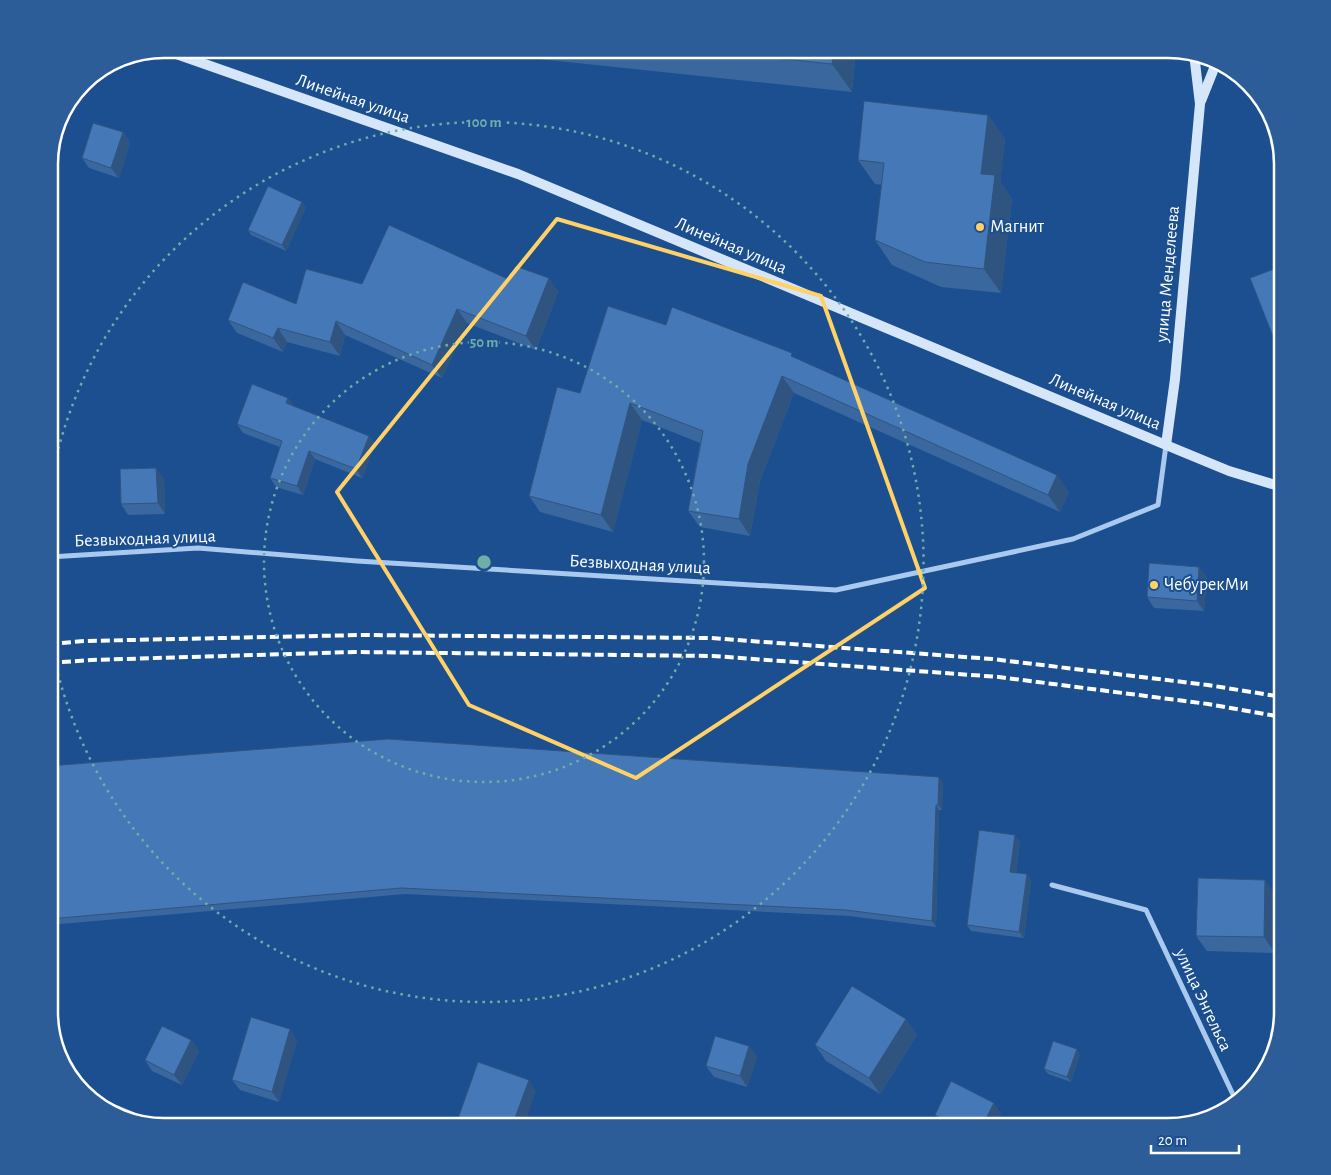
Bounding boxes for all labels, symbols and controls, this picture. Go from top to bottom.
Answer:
street label: Линейная улица [294,71,412,127]
text: 100 m [466,115,502,130]
street label: улица Менделеева [1153,205,1183,344]
street label: Линейная улица [673,214,789,278]
place label: Магнит [990,218,1045,236]
marker: Магнит [974,221,986,233]
text: 50 m [470,335,498,350]
street label: Линейная улица [1047,370,1163,434]
street label: Безвыходная улица [74,528,216,550]
street label: Безвыходная улица [569,552,711,578]
centre of rings [475,553,493,571]
place label: ЧебурекМи [1164,575,1249,594]
marker: ЧебурекМи [1148,579,1160,591]
street label: улица Энгельса [1171,945,1235,1054]
scale bar [1151,1122,1238,1154]
text: 20 m [1158,1133,1187,1148]

